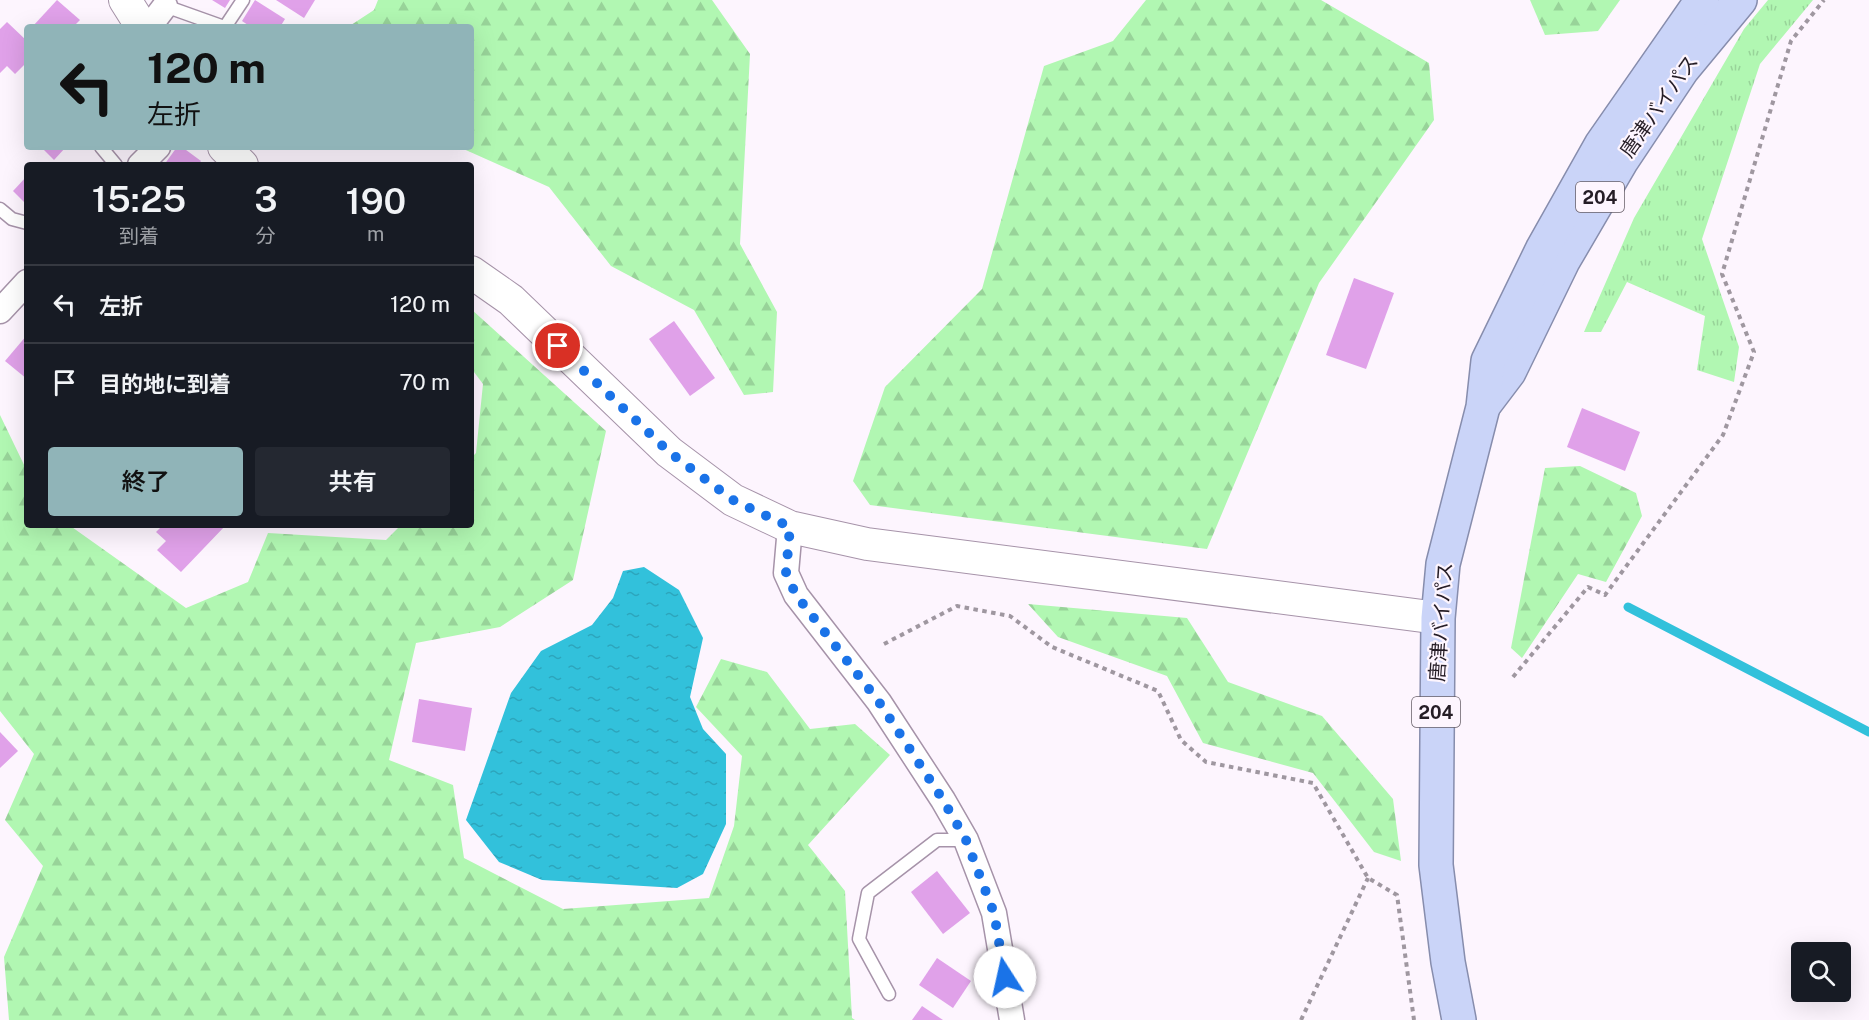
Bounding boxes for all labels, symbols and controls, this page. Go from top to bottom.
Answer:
text: 120 m [147,43,266,92]
icon: left [48,48,126,126]
street label: 唐津バイパス [1615,50,1703,162]
text: 左折 [147,98,201,130]
text: 15:25 [92,178,186,220]
text: 3 [254,178,278,220]
text: 190 [345,180,406,222]
road number: 204 [1576,182,1624,212]
text: m [367,222,384,246]
text: 到着 [119,224,159,248]
text: 分 [256,224,276,248]
icon: left [48,288,81,321]
text: 120 m [390,291,450,317]
text: 左折 [99,293,143,319]
pin [532,320,583,371]
icon: arrive [541,329,574,362]
icon: arrive [48,366,81,399]
text: 70 m [399,369,450,395]
text: 目的地に到着 [99,371,231,397]
button: 終了 [48,447,243,516]
button: 共有 [255,447,450,516]
street label: 唐津バイパス [1425,562,1457,682]
road number: 204 [1412,697,1460,727]
map controls [1791,942,1851,1002]
button: search [1791,942,1851,1002]
position arrow [973,945,1037,1009]

